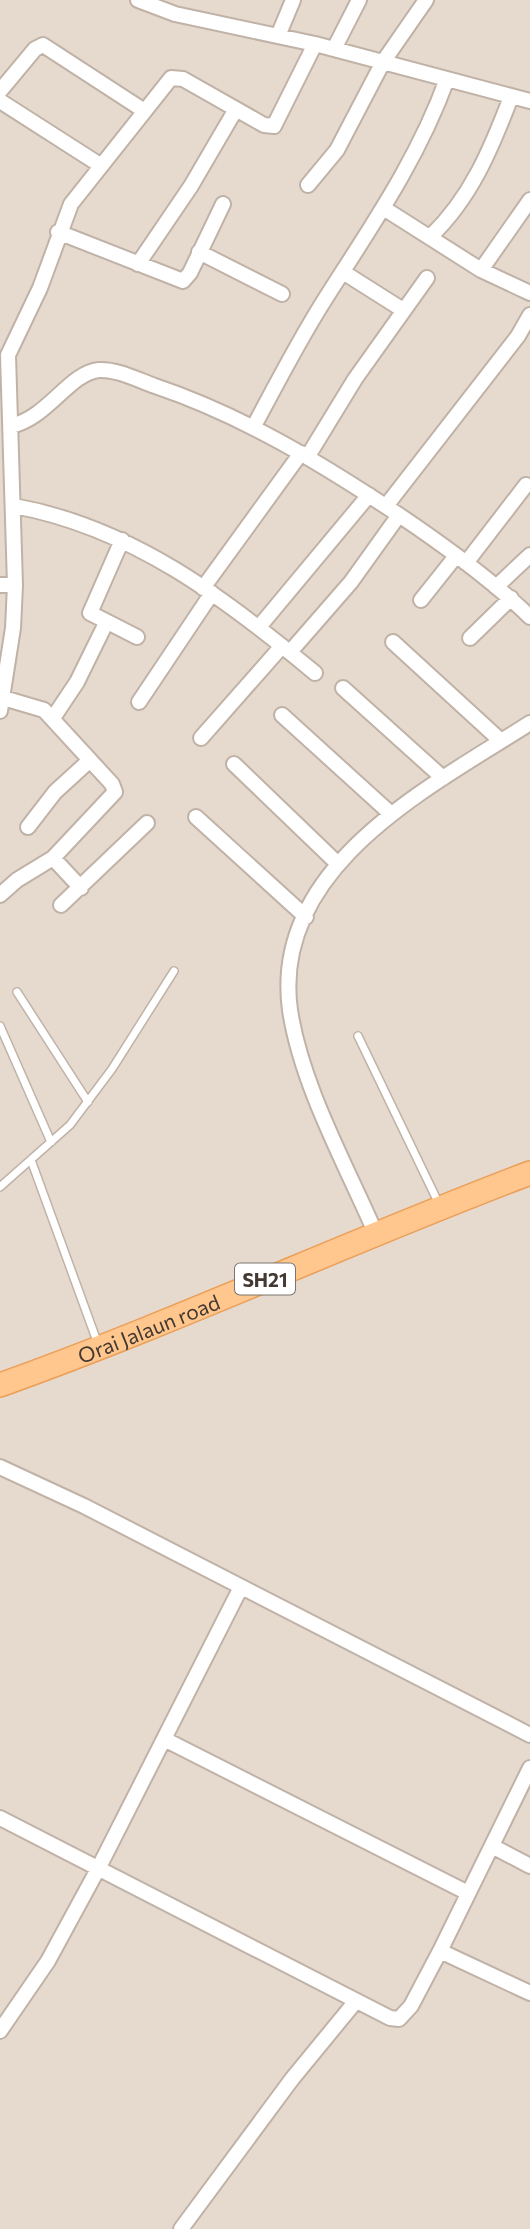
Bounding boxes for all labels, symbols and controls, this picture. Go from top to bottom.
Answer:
road number: SH21 [235,1264,295,1294]
street label: Orai Jalaun road [74,1288,223,1368]

